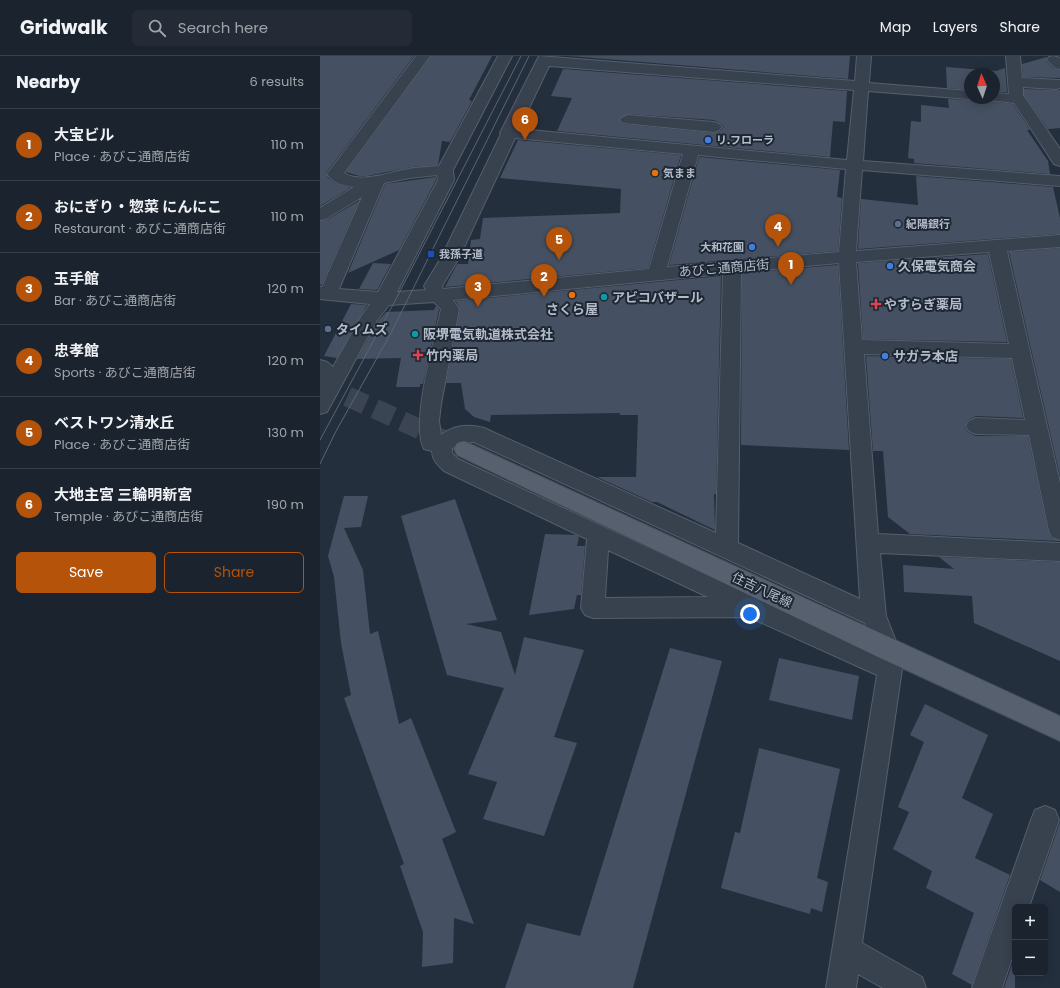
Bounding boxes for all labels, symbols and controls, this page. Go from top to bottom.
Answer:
search box [132,10,412,46]
text: Gridwalk [20,14,108,41]
icon: search [146,17,168,39]
text: Search here [178,17,268,38]
text: Map [880,17,911,37]
text: Layers [933,17,977,37]
text: Share [999,17,1040,37]
north arrow [964,68,1000,104]
text: Nearby [16,70,80,94]
text: 6 results [250,72,304,91]
pin: 6 [512,107,538,140]
text: 大宝ビル [54,124,114,145]
place label: リ.フローラ [716,132,774,148]
text: 1 [27,135,31,154]
text: 110 m [271,135,304,154]
marker: リ.フローラ [703,135,713,145]
text: Place · あびこ通商店街 [54,147,190,166]
place label: 気まま [663,165,696,181]
marker: 気まま [650,168,660,178]
text: おにぎり・惣菜 にんにこ [54,196,222,217]
text: 2 [25,207,33,226]
text: 110 m [271,207,304,226]
pin: 4 [765,214,791,247]
place label: 紀陽銀行 [906,216,950,232]
text: Restaurant · あびこ通商店街 [54,219,226,238]
marker: 紀陽銀行 [893,219,903,229]
pin: 5 [546,227,572,260]
place label: 大和花園 [700,239,744,255]
marker: 大和花園 [747,242,757,252]
place label: 我孫子道 [439,246,483,262]
marker: 我孫子道 [426,249,436,259]
pin: 1 [778,252,804,285]
street label: あびこ通商店街 [678,255,770,281]
place label: 久保電気商会 [898,257,976,276]
marker: 久保電気商会 [885,261,895,271]
pin: 2 [531,264,557,297]
text: 玉手館 [54,268,99,289]
pin: 3 [465,274,491,307]
text: 3 [25,279,33,298]
text: 120 m [267,279,304,298]
place label: アビコバザール [612,288,703,307]
marker: さくら屋 [567,290,577,300]
text: Bar · あびこ通商店街 [54,291,176,310]
marker: アビコバザール [599,292,609,302]
place label: やすらぎ薬局 [884,295,962,314]
marker: やすらぎ薬局 [871,299,881,309]
place label: さくら屋 [546,300,598,319]
place label: タイムズ [336,320,388,339]
marker: タイムズ [323,324,333,334]
place label: 阪堺電気軌道株式会社 [423,325,553,344]
marker: 阪堺電気軌道株式会社 [410,329,420,339]
text: 忠孝館 [54,340,99,361]
place label: 竹内薬局 [426,346,478,365]
place label: サガラ本店 [893,347,958,366]
marker: 竹内薬局 [413,350,423,360]
text: 4 [25,351,33,370]
text: 120 m [267,351,304,370]
marker: サガラ本店 [880,351,890,361]
text: Sports · あびこ通商店街 [54,363,196,382]
text: ベストワン清水丘 [54,412,174,433]
text: 5 [25,423,33,442]
text: 130 m [267,423,304,442]
text: Place · あびこ通商店街 [54,435,190,454]
text: 大地主宮 三輪明新宮 [54,484,192,505]
text: 6 [25,495,33,514]
text: 190 m [267,495,304,514]
text: Temple · あびこ通商店街 [54,507,203,526]
button: Save [16,552,156,593]
button: Share [164,552,304,593]
street label: 住吉八尾線 [729,568,795,612]
your location [740,604,760,624]
map controls [1012,904,1048,976]
button: + [1012,904,1048,940]
button: − [1012,940,1048,976]

